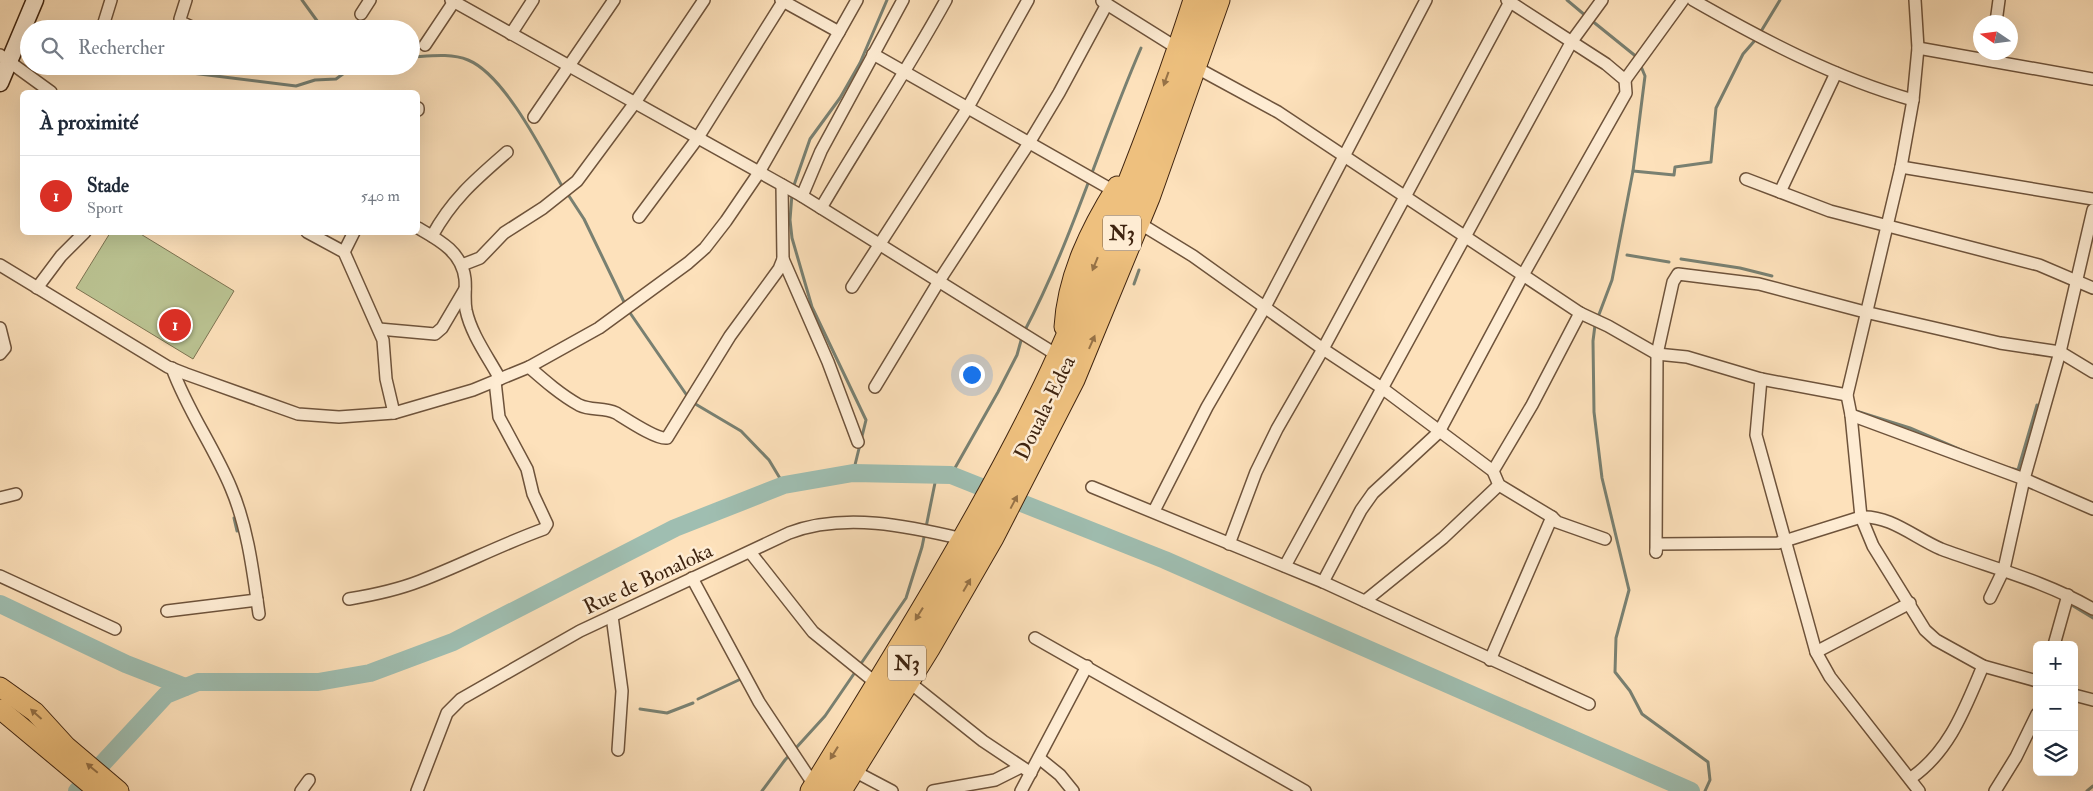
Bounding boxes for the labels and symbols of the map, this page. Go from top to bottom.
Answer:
north arrow [1973,15,2018,60]
one-way arrow [1162,72,1170,87]
road number: N3 [1103,216,1141,250]
one-way arrow [1091,257,1099,271]
pin: 1 [159,306,191,344]
one-way arrow [1088,335,1096,349]
street label: Douala-Edea [1008,351,1082,464]
your location [959,362,985,388]
one-way arrow [1010,494,1018,509]
street label: Rue de Bonaloka [579,537,717,621]
one-way arrow [963,578,972,591]
one-way arrow [915,608,924,621]
road number: N3 [888,646,926,680]
one-way arrow [30,708,42,720]
one-way arrow [829,746,838,759]
one-way arrow [86,762,98,774]

